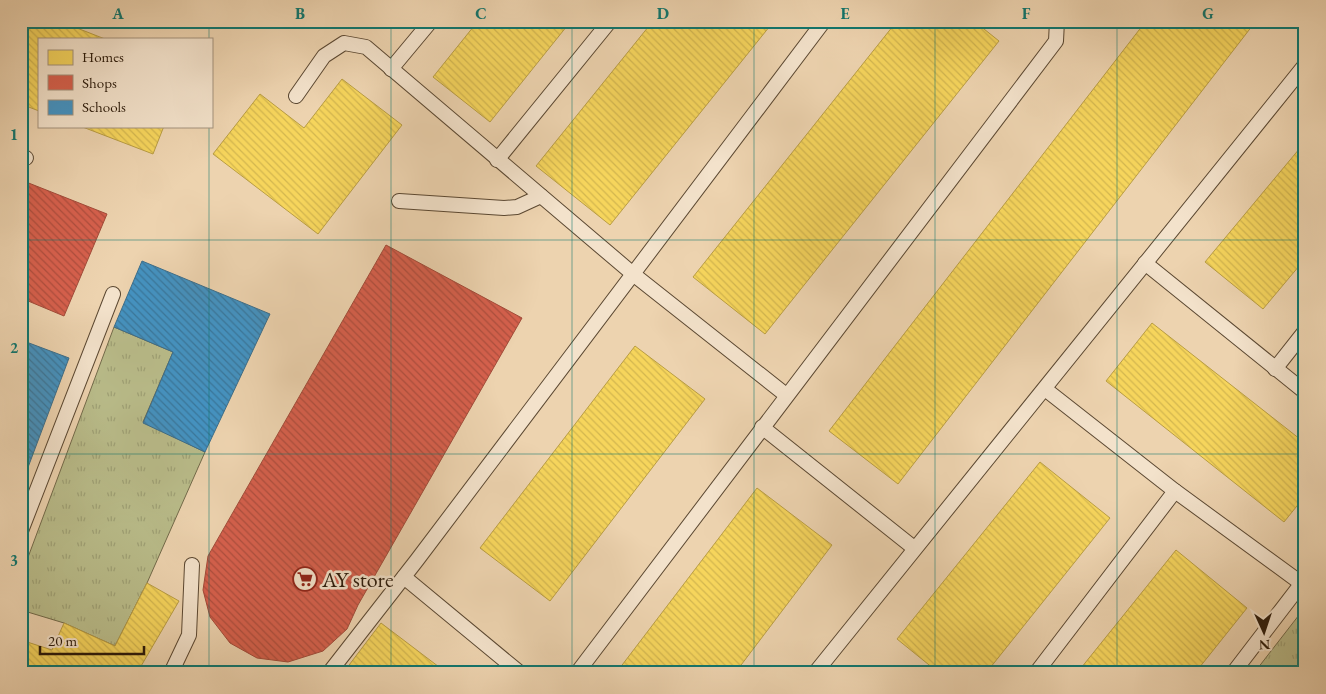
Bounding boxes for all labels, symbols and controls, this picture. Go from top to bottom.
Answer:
text: A [111,3,124,24]
text: B [295,3,305,24]
text: C [475,3,487,24]
text: D [657,3,669,24]
text: E [840,3,850,24]
text: F [1022,3,1031,24]
text: G [1202,3,1214,24]
legend [38,38,212,128]
text: Homes [82,47,124,66]
text: Shops [82,73,117,92]
text: Schools [82,97,126,116]
text: 1 [10,124,18,145]
text: 2 [10,337,19,358]
text: 3 [10,550,18,571]
place label: AY store [321,565,394,594]
supermarket icon: AY store [292,566,318,592]
north arrow [1238,606,1288,656]
scale bar [40,624,144,656]
text: 20 m [48,631,77,650]
text: N [1258,636,1271,654]

